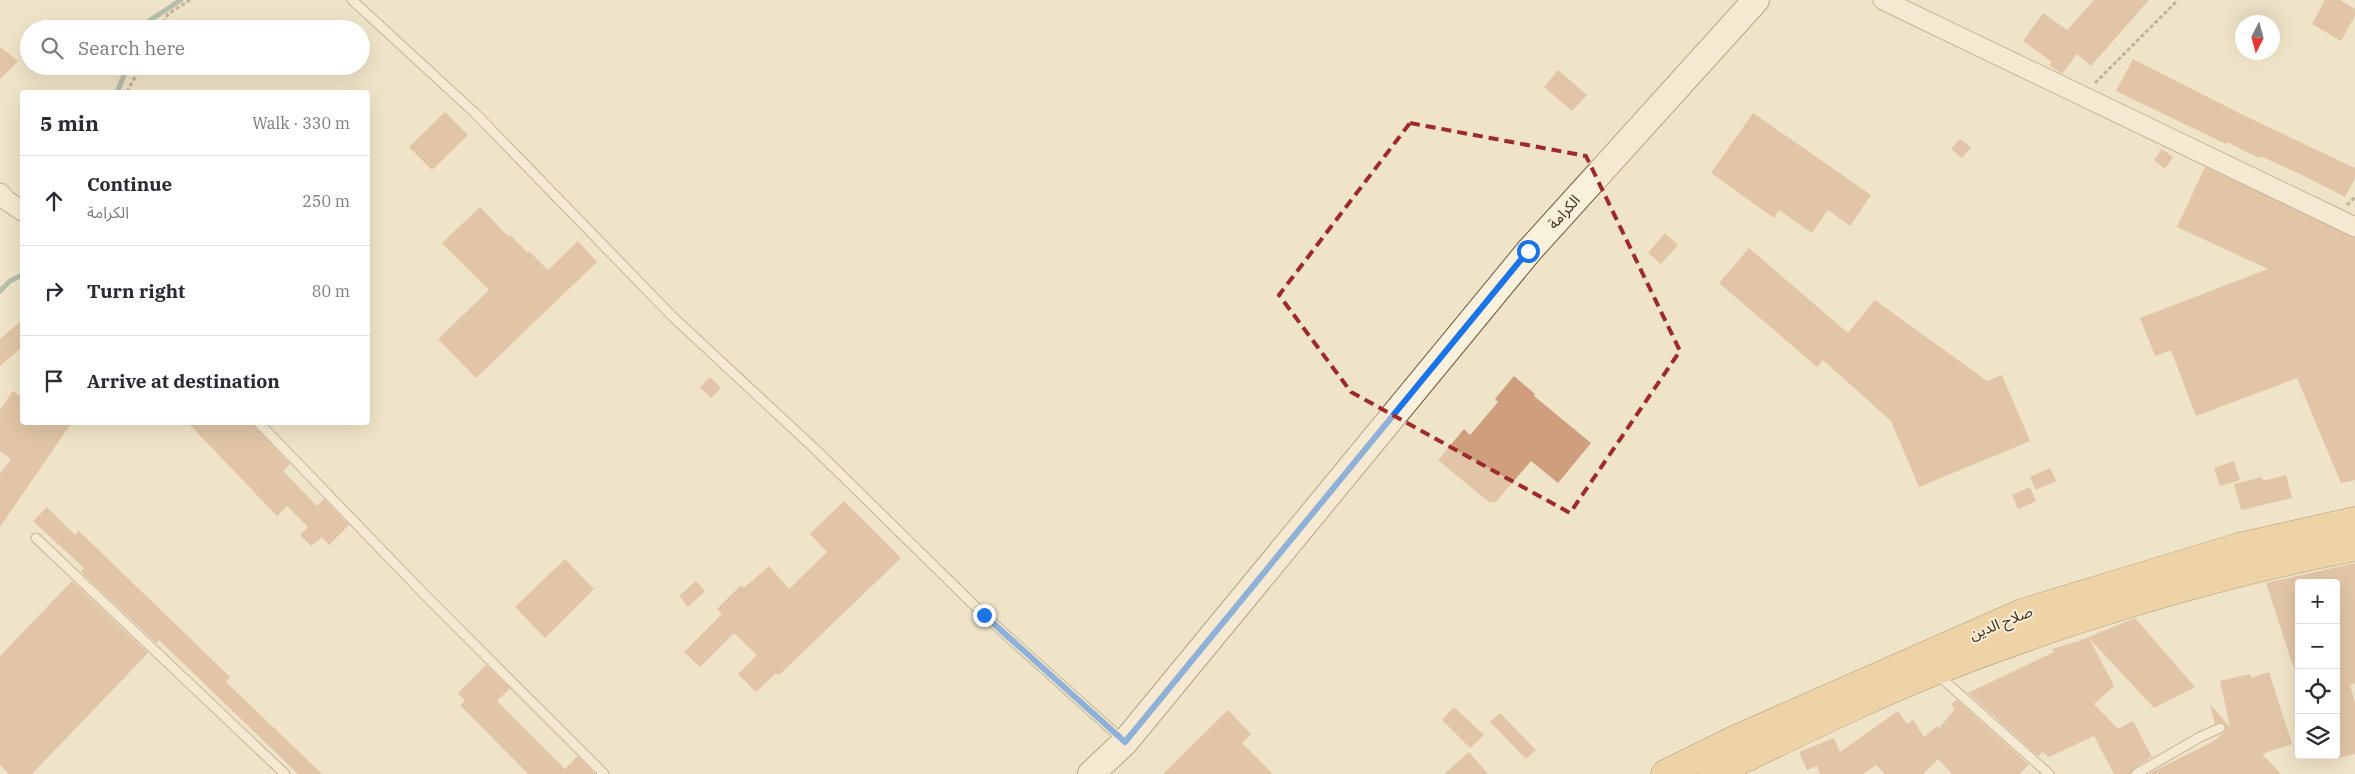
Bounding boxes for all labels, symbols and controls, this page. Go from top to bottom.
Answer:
north arrow [2235,15,2280,60]
search box [20,20,370,75]
icon: search [38,34,66,62]
text: Search here [78,36,185,60]
text: 5 min [40,109,99,137]
text: Walk · 330 m [252,113,350,133]
text: Continue [87,172,172,196]
icon: ahead [40,187,68,215]
text: 250 m [302,191,350,211]
street label: الكرامة [1543,191,1584,233]
text: الكرامة [87,202,129,222]
route start [1517,240,1540,263]
icon: right [40,277,68,305]
text: Turn right [87,279,185,303]
text: 80 m [312,281,350,301]
icon: arrive [40,367,68,395]
text: Arrive at destination [87,369,280,393]
map controls [2295,579,2340,759]
button: + [2295,579,2340,624]
street label: صلاح الدين [1966,601,2036,647]
route end [973,604,996,627]
button: − [2295,624,2340,669]
button: locate [2295,669,2340,714]
button: layers [2295,714,2340,759]

